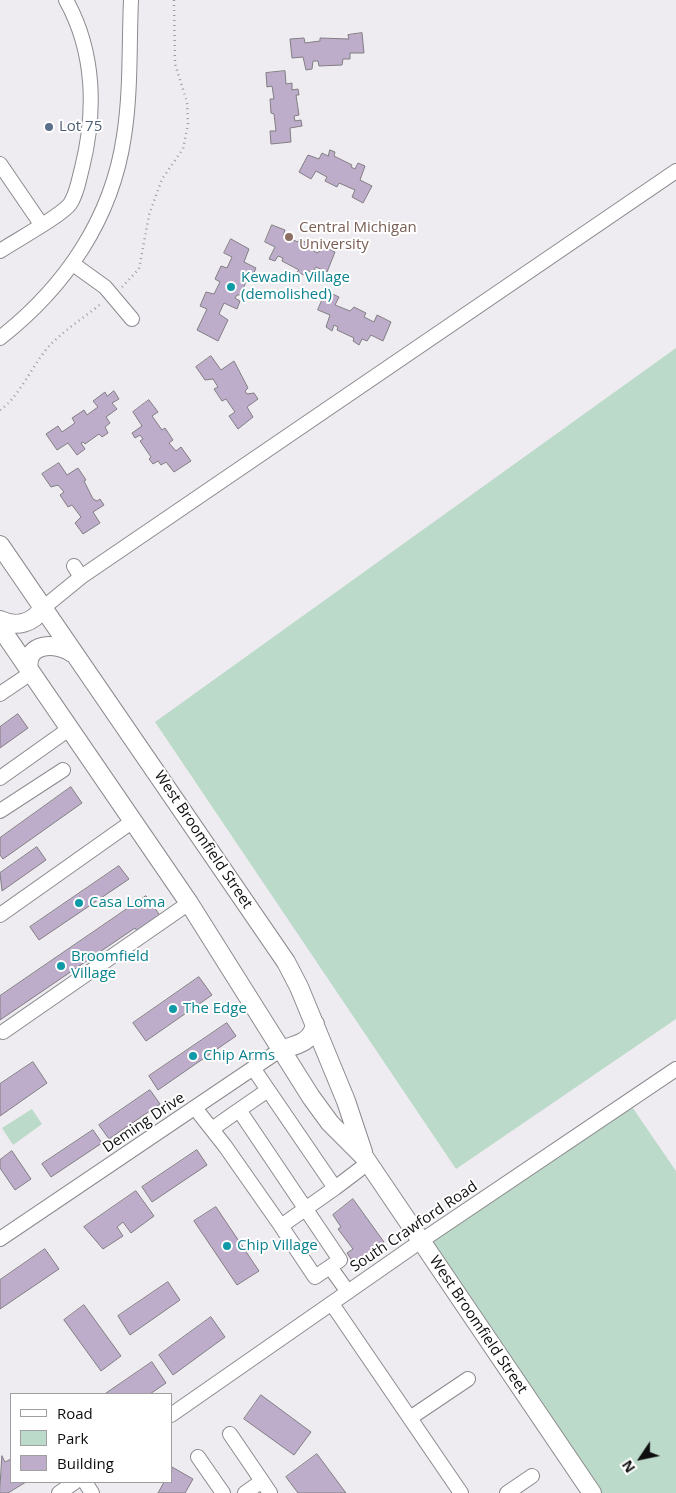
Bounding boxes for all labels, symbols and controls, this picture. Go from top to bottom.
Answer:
place label: Lot 75 [59,118,102,136]
marker: Lot 75 [43,121,55,133]
place label: Central Michigan University [299,219,417,254]
marker: Central Michigan University [283,231,295,243]
place label: Kewadin Village (demolished) [241,269,350,304]
marker: Kewadin Village (demolished) [225,281,237,293]
street label: West Broomfield Street [150,768,256,912]
place label: Casa Loma [89,894,165,912]
marker: Casa Loma [73,897,85,909]
place label: Broomfield Village [71,948,149,983]
marker: Broomfield Village [55,960,67,972]
place label: The Edge [183,1000,247,1018]
marker: The Edge [167,1003,179,1015]
place label: Chip Arms [203,1047,275,1065]
marker: Chip Arms [187,1050,199,1062]
street label: Deming Drive [100,1089,188,1157]
street label: South Crawford Road [347,1178,481,1276]
place label: Chip Village [237,1237,318,1255]
marker: Chip Village [221,1240,233,1252]
street label: West Broomfield Street [425,1253,531,1397]
legend [10,1393,172,1483]
text: Road [57,1403,93,1423]
text: Park [57,1428,88,1448]
north arrow [616,1433,666,1483]
text: Building [57,1453,114,1473]
text: N [617,1457,639,1477]

